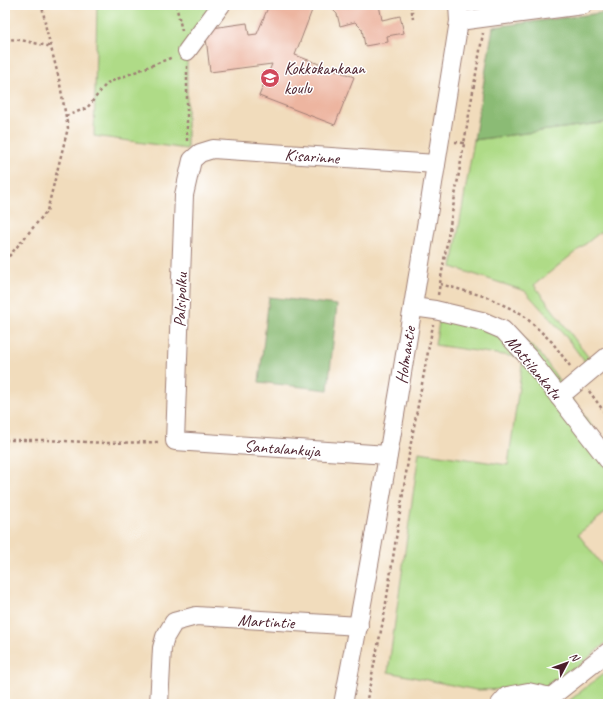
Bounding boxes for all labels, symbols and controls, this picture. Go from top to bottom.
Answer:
place label: Kokkokankaan koulu [284,58,366,99]
school or university icon: Kokkokankaan koulu [259,67,281,89]
street label: Kisarinne [284,144,341,169]
street label: Palsipolku [169,271,192,328]
street label: Holmantie [391,324,421,385]
street label: Mattilankatu [501,331,568,405]
street label: Santalankuja [243,435,322,462]
street label: Martintie [237,610,296,634]
north arrow [547,643,587,683]
text: N [567,649,583,665]

